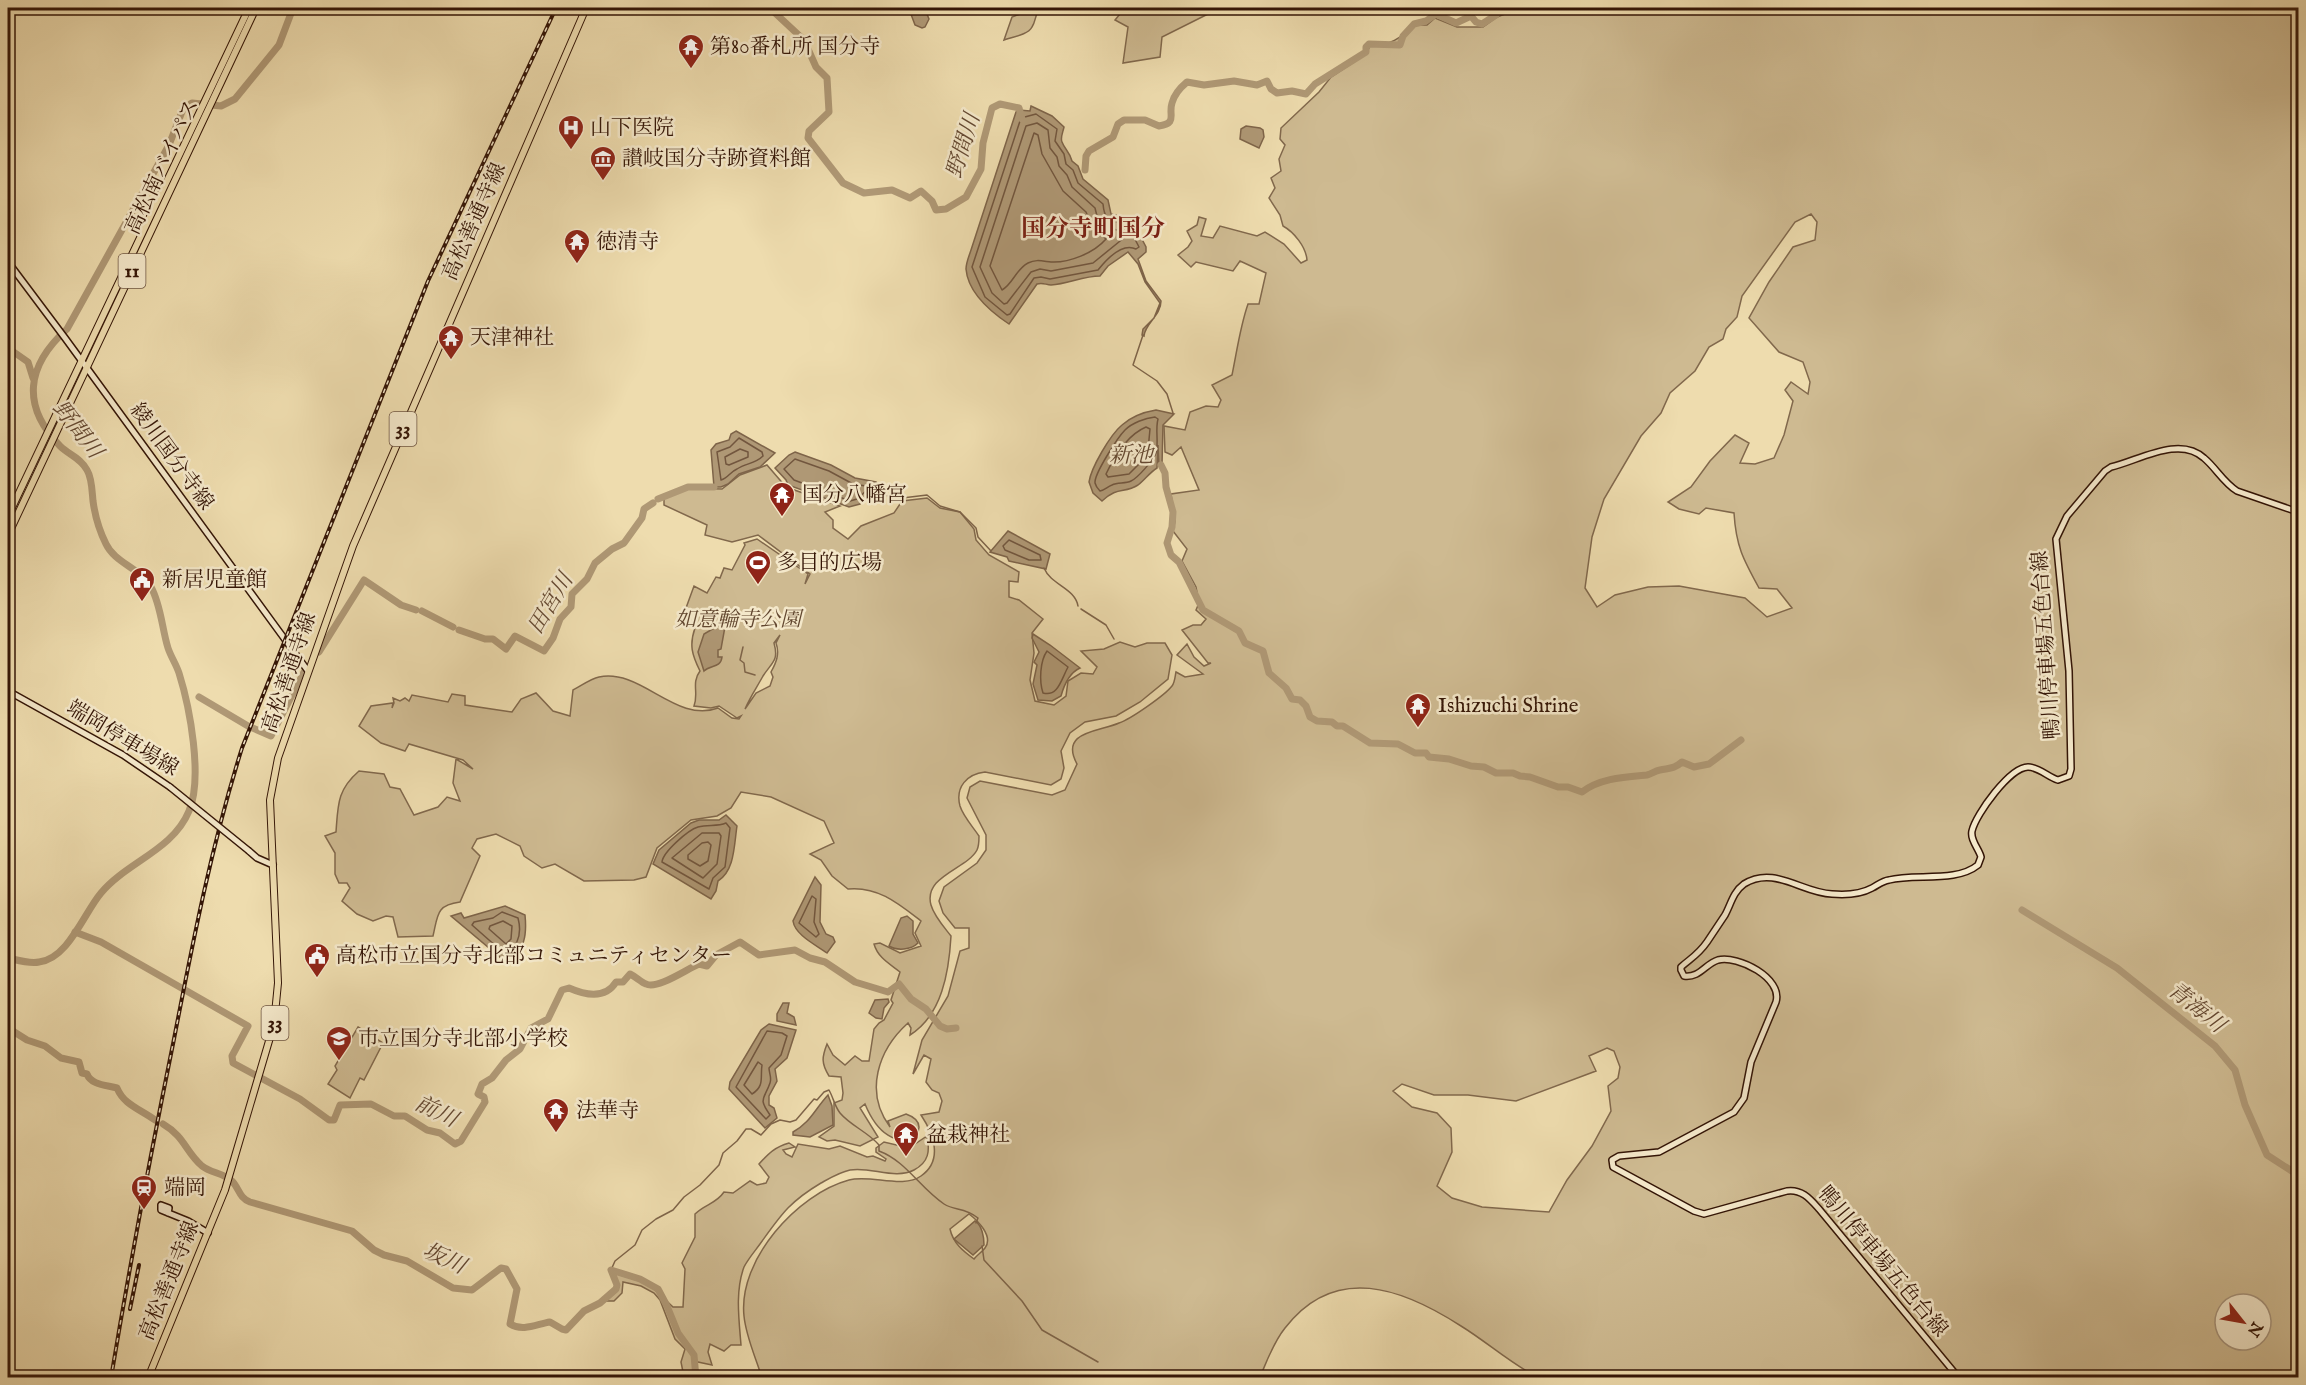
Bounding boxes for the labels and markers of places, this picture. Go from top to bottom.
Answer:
temple icon: 第80番札所 国分寺 [676,32,706,70]
place label: 第80番札所 国分寺 [710,34,880,61]
hospital icon: 山下医院 [556,113,586,151]
place label: 山下医院 [590,115,674,142]
museum icon: 讃岐国分寺跡資料館 [588,144,618,182]
place label: 讃岐国分寺跡資料館 [622,146,811,173]
temple icon: 徳清寺 [562,227,592,265]
place label: 徳清寺 [596,229,659,256]
temple icon: 天津神社 [436,323,466,361]
place label: 天津神社 [470,325,554,352]
temple icon: 国分八幡宮 [767,480,797,518]
place label: 国分八幡宮 [802,482,907,509]
sports icon: 多目的広場 [743,548,773,586]
place label: 多目的広場 [777,550,882,577]
public building icon: 新居児童館 [127,565,157,603]
place label: 新居児童館 [162,567,267,594]
temple icon: Ishizuchi Shrine [1403,691,1433,729]
place label: Ishizuchi Shrine [1438,693,1579,720]
public building icon: 高松市立国分寺北部コミュニティセンター [302,941,332,979]
place label: 高松市立国分寺北部コミュニティセンター [336,943,732,970]
school or university icon: 市立国分寺北部小学校 [324,1024,354,1062]
place label: 市立国分寺北部小学校 [358,1026,568,1053]
temple icon: 法華寺 [541,1096,571,1134]
place label: 法華寺 [576,1098,639,1125]
temple icon: 盆栽神社 [891,1120,921,1158]
place label: 盆栽神社 [926,1122,1010,1149]
station icon: 端岡 [129,1173,159,1211]
place label: 端岡 [164,1175,206,1202]

